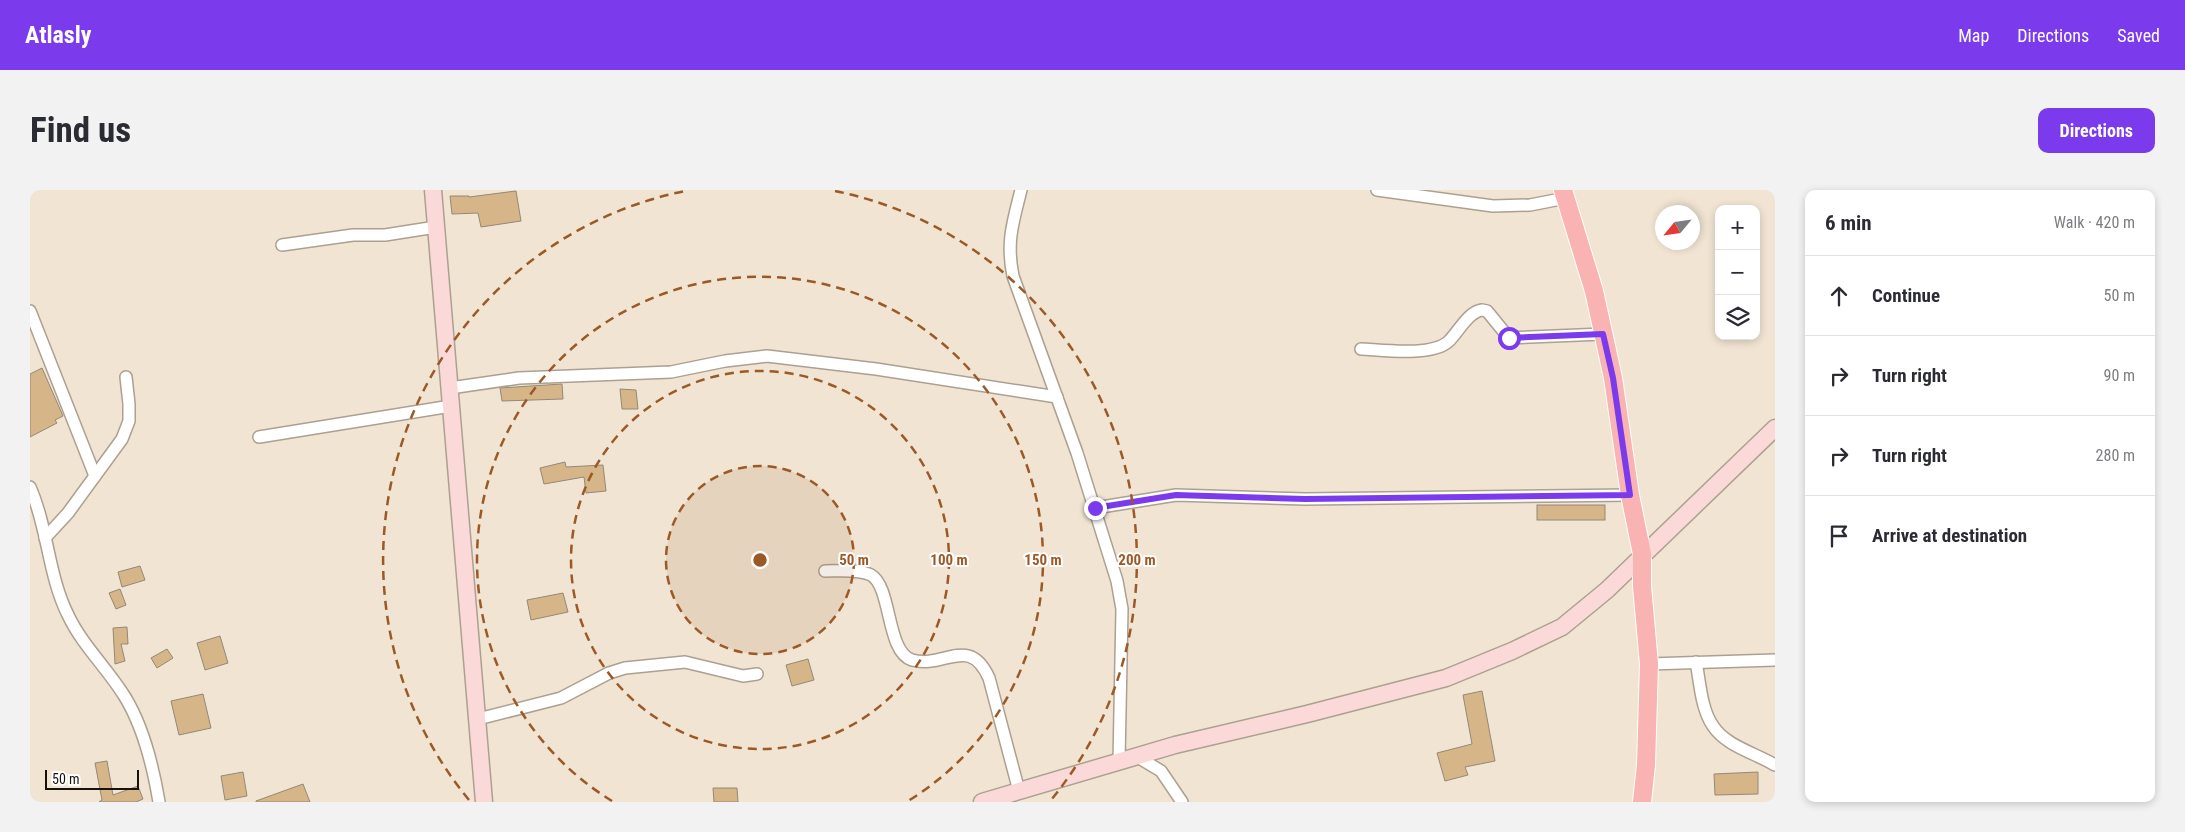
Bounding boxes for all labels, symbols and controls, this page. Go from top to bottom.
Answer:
text: Atlasly [25,21,91,49]
text: Map [1958,25,1989,46]
text: Directions [2017,25,2089,46]
text: Saved [2117,25,2160,46]
button: Directions [2038,108,2155,153]
text: Find us [30,110,131,151]
north arrow [1655,205,1700,250]
map controls [1715,205,1760,340]
button: + [1715,205,1760,250]
text: 6 min [1825,211,1872,235]
text: Walk · 420 m [2054,213,2135,232]
button: − [1715,250,1760,295]
icon: ahead [1825,282,1853,310]
text: Continue [1872,284,1940,307]
text: 50 m [2103,286,2135,305]
button: layers [1715,295,1760,340]
route start [1498,327,1521,350]
icon: right [1825,362,1853,390]
text: Turn right [1872,364,1947,387]
text: 90 m [2103,366,2135,385]
icon: right [1825,442,1853,470]
text: Turn right [1872,444,1947,467]
text: 280 m [2096,446,2135,465]
route end [1084,497,1107,520]
icon: arrive [1825,522,1853,550]
text: Arrive at destination [1872,524,2027,547]
centre of rings [751,551,769,569]
text: 50 m [839,551,869,569]
text: 100 m [930,551,968,569]
text: 150 m [1024,551,1062,569]
text: 200 m [1118,551,1156,569]
scale bar [45,767,139,790]
text: 50 m [52,771,80,787]

